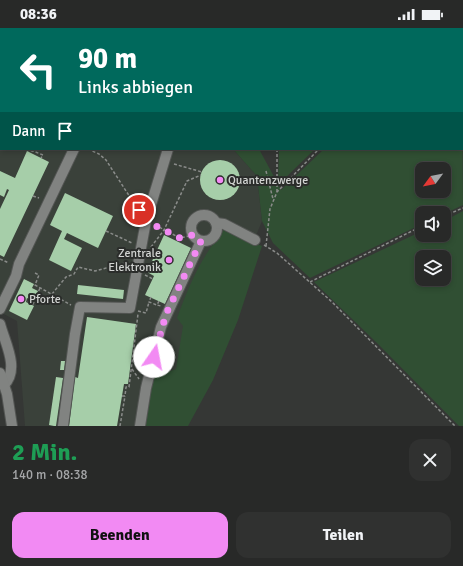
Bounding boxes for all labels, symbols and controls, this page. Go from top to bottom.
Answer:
text: 08:36 [20,5,57,23]
text: 90 m [78,42,137,76]
icon: left [12,44,64,96]
text: Links abbiegen [78,76,193,98]
icon: arrive [54,120,76,142]
text: Dann [12,122,46,140]
north arrow [415,162,451,198]
map controls [415,162,451,286]
place label: Quantenzwerge [228,173,308,188]
marker: Quantenzwerge [215,175,225,185]
pin [122,193,156,227]
icon: arrive [128,199,150,221]
button: sound [415,206,451,242]
place label: Zentrale Elektronik [108,246,161,275]
button: layers [415,250,451,286]
marker: Zentrale Elektronik [164,255,174,265]
place label: Pforte [29,292,61,307]
marker: Pforte [16,294,26,304]
position arrow [133,336,175,378]
text: 2 Min. [12,437,77,467]
button: close [409,439,451,481]
text: 140 m · 08:38 [12,467,88,483]
button: Beenden [12,512,228,558]
button: Teilen [236,512,451,558]

